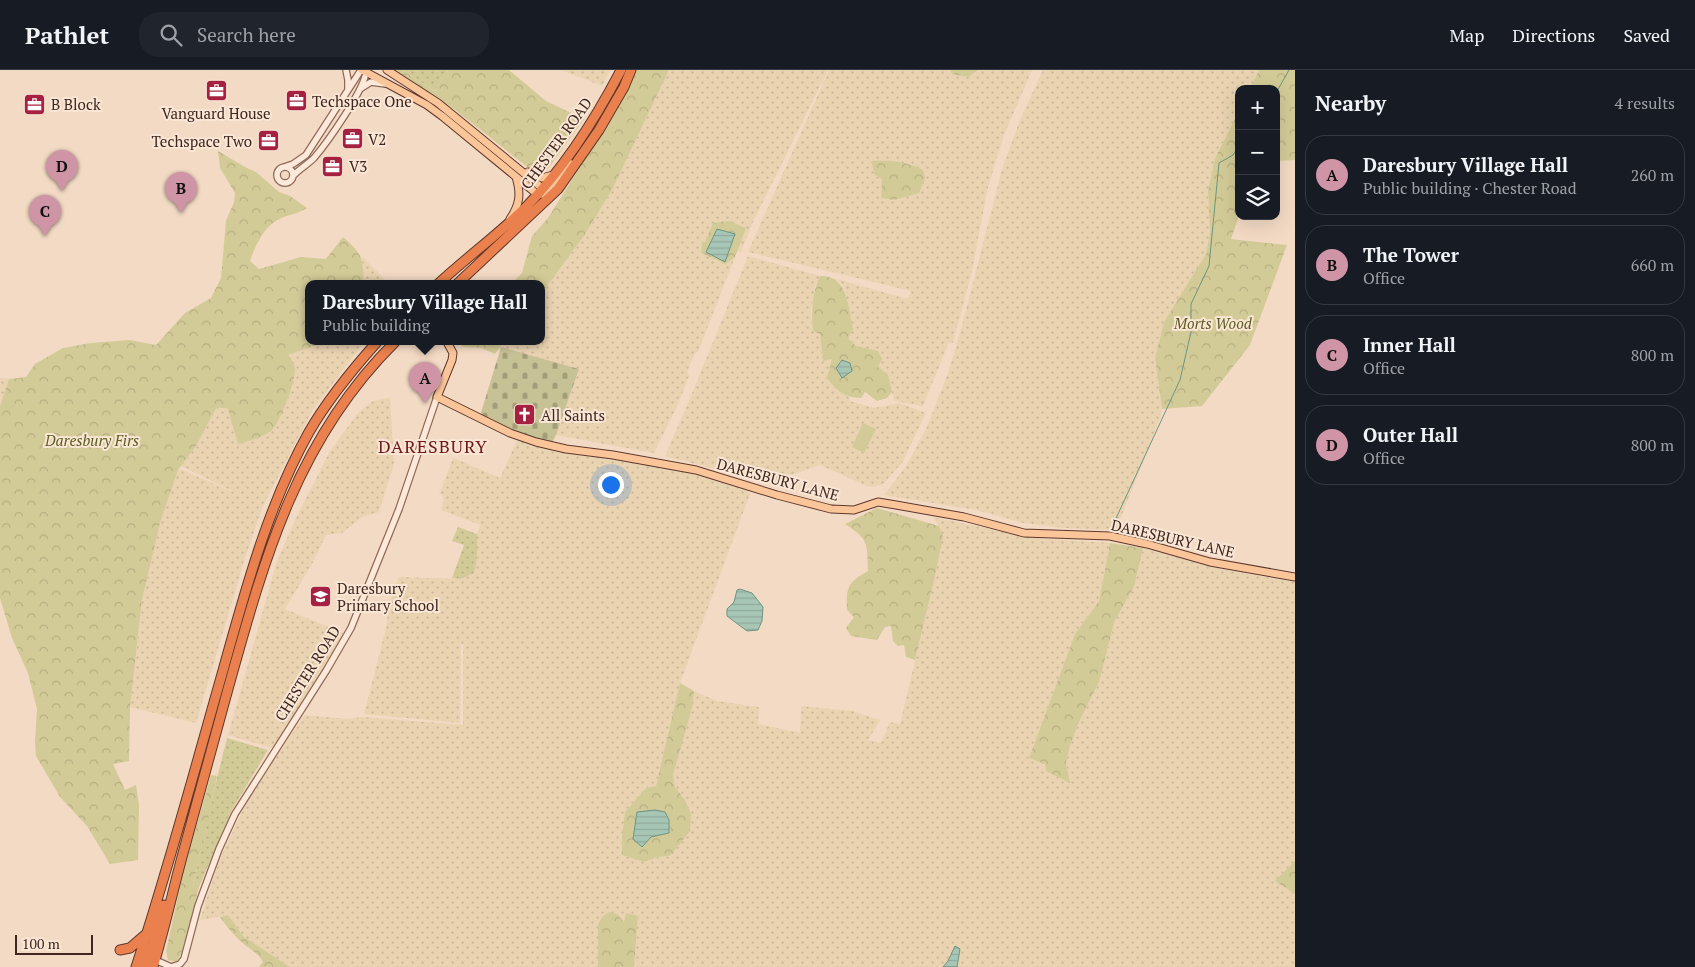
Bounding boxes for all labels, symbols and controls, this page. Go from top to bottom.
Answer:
search box [139,12,489,57]
text: Pathlet [25,19,109,51]
icon: search [157,21,185,49]
text: Search here [197,22,296,47]
text: Map [1449,23,1484,47]
text: Directions [1512,23,1595,47]
text: Saved [1623,23,1670,47]
office icon: Vanguard House [204,78,228,102]
map controls [1235,85,1280,220]
button: + [1235,85,1280,130]
office icon: Techspace One [284,89,308,113]
text: Nearby [1315,89,1386,117]
place label: Techspace One [312,91,412,111]
office icon: B Block [23,92,47,116]
text: 4 results [1615,92,1675,114]
street label: CHESTER ROAD [516,93,596,193]
place label: B Block [51,94,101,114]
place label: Vanguard House [161,103,271,123]
office icon: V2 [340,127,364,151]
office icon: Techspace Two [256,129,280,153]
place label: V2 [368,129,386,149]
button: − [1235,130,1280,175]
place label: Techspace Two [152,131,252,151]
pin: D [46,150,78,191]
text: Daresbury Village Hall [1363,152,1568,177]
office icon: V3 [321,154,345,178]
place label: V3 [349,156,367,176]
text: A [1326,164,1338,186]
text: 260 m [1631,164,1674,186]
pin: B [165,172,197,213]
button: layers [1235,175,1280,220]
text: Public building · Chester Road [1363,177,1577,199]
pin: C [29,195,61,236]
text: The Tower [1363,242,1459,267]
text: B [1327,254,1337,276]
text: 660 m [1631,254,1674,276]
text: Office [1363,267,1405,289]
popup [305,280,545,345]
text: Daresbury Village Hall [322,289,528,314]
park label: Morts Wood [1173,313,1253,333]
text: Public building [322,314,430,336]
text: Inner Hall [1363,332,1456,357]
text: C [1327,344,1337,366]
text: 800 m [1631,344,1674,366]
text: Office [1363,357,1405,379]
pin: A [409,362,441,403]
church icon: All Saints [513,403,537,427]
place label: All Saints [541,405,605,425]
text: Outer Hall [1363,422,1458,447]
park label: Daresbury Firs [44,430,139,450]
district label: DARESBURY [378,434,488,458]
text: D [1326,434,1338,456]
text: 800 m [1631,434,1674,456]
text: Office [1363,447,1405,469]
street label: DARESBURY LANE [715,453,841,505]
your location [598,472,624,498]
street label: DARESBURY LANE [1109,514,1237,562]
place label: Daresbury Primary School [337,578,439,615]
school or university icon: Daresbury Primary School [309,585,333,609]
street label: CHESTER ROAD [270,622,344,724]
scale bar [15,932,92,955]
text: 100 m [22,934,60,953]

